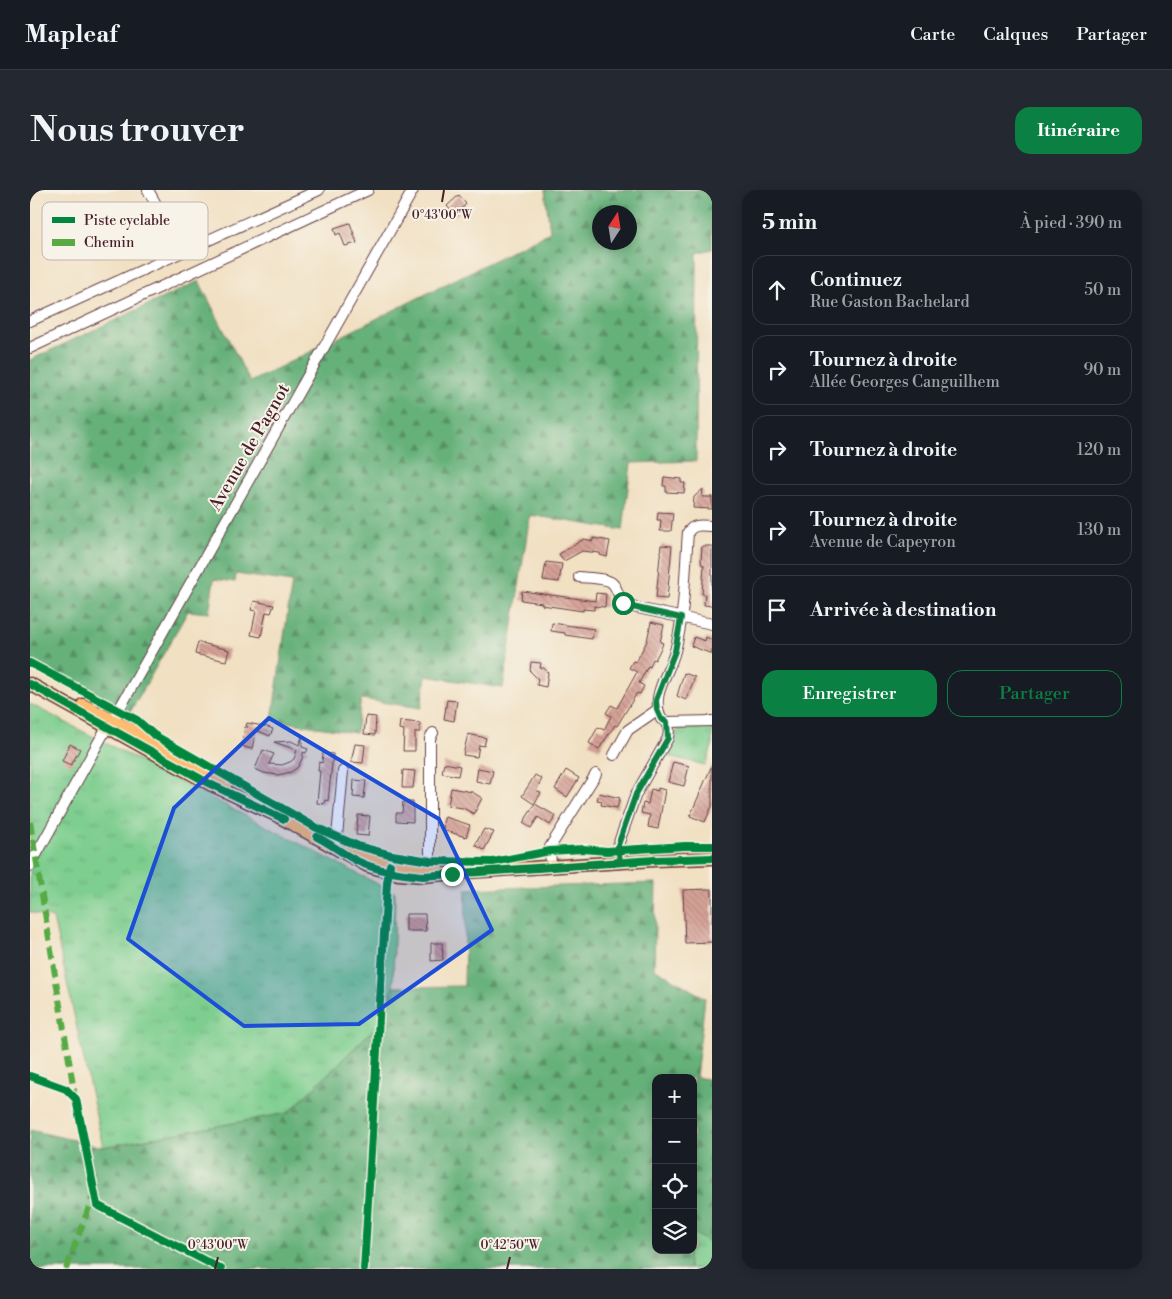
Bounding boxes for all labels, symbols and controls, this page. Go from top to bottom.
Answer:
text: Mapleaf [25,20,118,50]
text: Carte [910,23,955,46]
text: Calques [983,23,1048,46]
text: Partager [1076,23,1147,46]
button: Itinéraire [1015,107,1142,154]
text: Nous trouver [30,109,245,152]
legend [42,202,208,260]
north arrow [592,205,637,250]
text: 0°43'00"W [412,208,473,223]
text: 5 min [762,210,817,236]
text: Piste cyclable [84,212,170,230]
text: À pied · 390 m [1020,213,1122,233]
text: Chemin [84,234,135,252]
text: Continuez [810,268,902,292]
icon: ahead [763,276,791,304]
text: 50 m [1084,280,1121,300]
text: Rue Gaston Bachelard [810,292,970,312]
text: Tournez à droite [810,348,957,372]
icon: right [763,356,791,384]
text: 90 m [1083,360,1121,380]
text: Allée Georges Canguilhem [810,372,1000,392]
street label: Avenue de Pagnot [203,379,295,516]
icon: right [763,436,791,464]
text: Tournez à droite [810,438,957,462]
text: 120 m [1077,440,1121,460]
text: Tournez à droite [810,508,957,532]
icon: right [763,516,791,544]
text: 130 m [1077,520,1121,540]
text: Avenue de Capeyron [810,532,956,552]
route start [612,592,635,615]
icon: arrive [763,596,791,624]
text: Arrivée à destination [810,598,996,622]
button: Enregistrer [762,670,937,717]
button: Partager [947,670,1122,717]
route end [441,863,464,886]
map controls [652,1074,697,1254]
button: + [652,1074,697,1119]
button: − [652,1119,697,1164]
button: locate [652,1164,697,1209]
button: layers [652,1209,697,1254]
text: 0°43'00"W [188,1238,249,1253]
text: 0°42'50"W [480,1238,541,1253]

